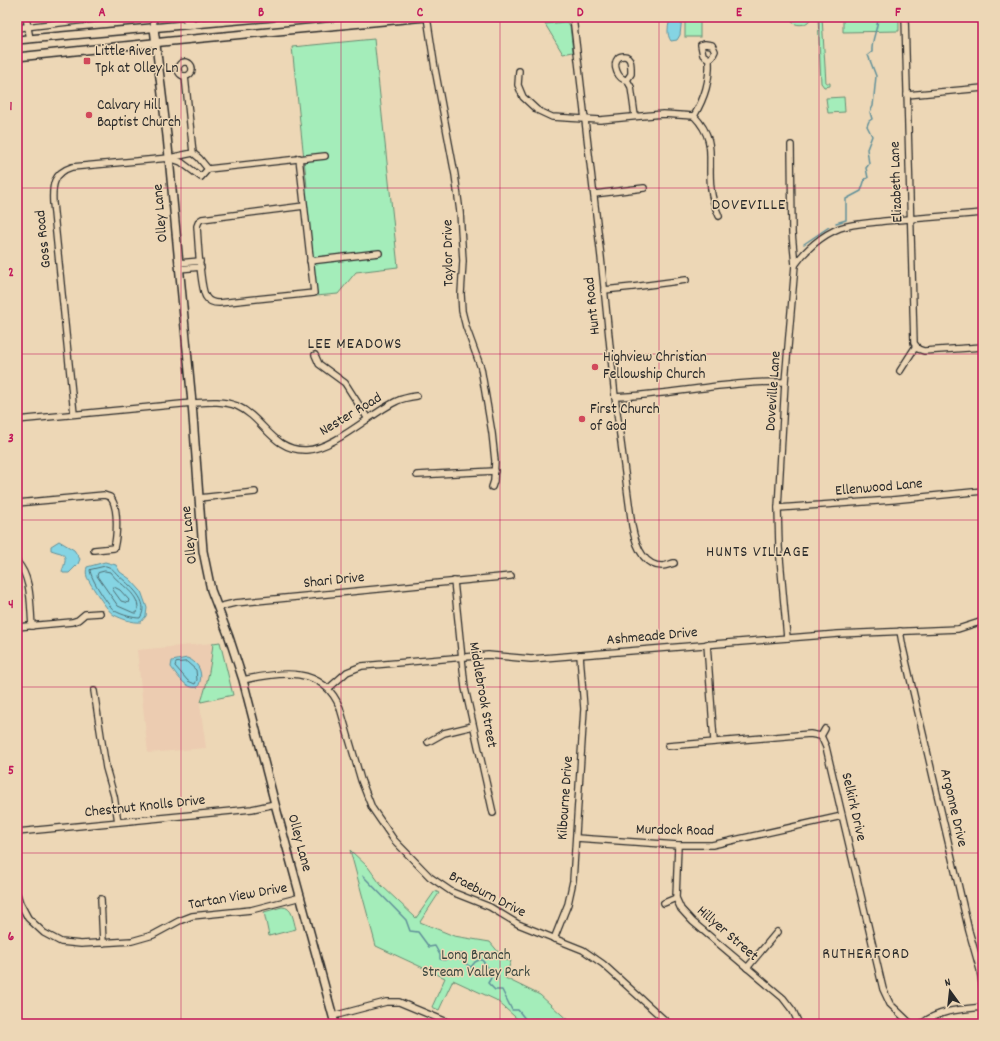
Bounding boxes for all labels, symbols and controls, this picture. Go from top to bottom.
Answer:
text: A [98,4,106,23]
text: B [258,4,264,23]
text: C [417,4,424,23]
text: D [577,4,584,23]
text: E [736,4,743,23]
text: F [895,4,901,23]
place label: Little River Tpk at Olley Ln [95,41,179,80]
marker: Little River Tpk at Olley Ln [82,56,92,66]
place label: Calvary Hill Baptist Church [97,95,181,134]
text: 1 [10,98,13,117]
marker: Calvary Hill Baptist Church [84,110,94,120]
street label: Elizabeth Lane [885,140,909,223]
street label: Olley Lane [147,182,175,243]
district label: DOVEVILLE [712,194,786,217]
street label: Goss Road [30,209,58,269]
street label: Taylor Drive [437,219,461,287]
text: 2 [8,264,14,283]
street label: Hunt Road [579,276,607,336]
district label: LEE MEADOWS [308,333,402,356]
place label: Highview Christian Fellowship Church [603,347,707,386]
street label: Doveville Lane [760,350,788,432]
marker: Highview Christian Fellowship Church [590,362,600,372]
street label: Nester Road [316,388,386,442]
place label: First Church of God [590,399,660,438]
marker: First Church of God [577,414,587,424]
text: 3 [8,430,14,449]
street label: Ellenwood Lane [834,473,924,503]
street label: Olley Lane [176,504,204,565]
district label: HUNTS VILLAGE [706,541,810,564]
street label: Shari Drive [302,567,366,595]
text: 4 [8,596,14,615]
street label: Ashmeade Drive [606,622,699,652]
street label: Middlebrook Street [462,640,502,750]
street label: Kilbourne Drive [552,755,580,841]
text: 5 [8,762,14,781]
street label: Argonne Drive [933,767,973,850]
street label: Selkirk Drive [834,771,872,844]
street label: Chestnut Knolls Drive [83,790,207,824]
street label: Olley Lane [281,812,317,875]
street label: Murdock Road [636,819,714,843]
street label: Braeburn Drive [445,866,530,924]
street label: Tartan View Drive [187,877,290,917]
street label: Hillyer Street [691,901,763,967]
text: 6 [8,928,15,947]
district label: RUTHERFORD [822,943,910,966]
park label: Long Branch Stream Valley Park [422,945,530,984]
north arrow [930,971,970,1011]
text: N [943,975,953,992]

